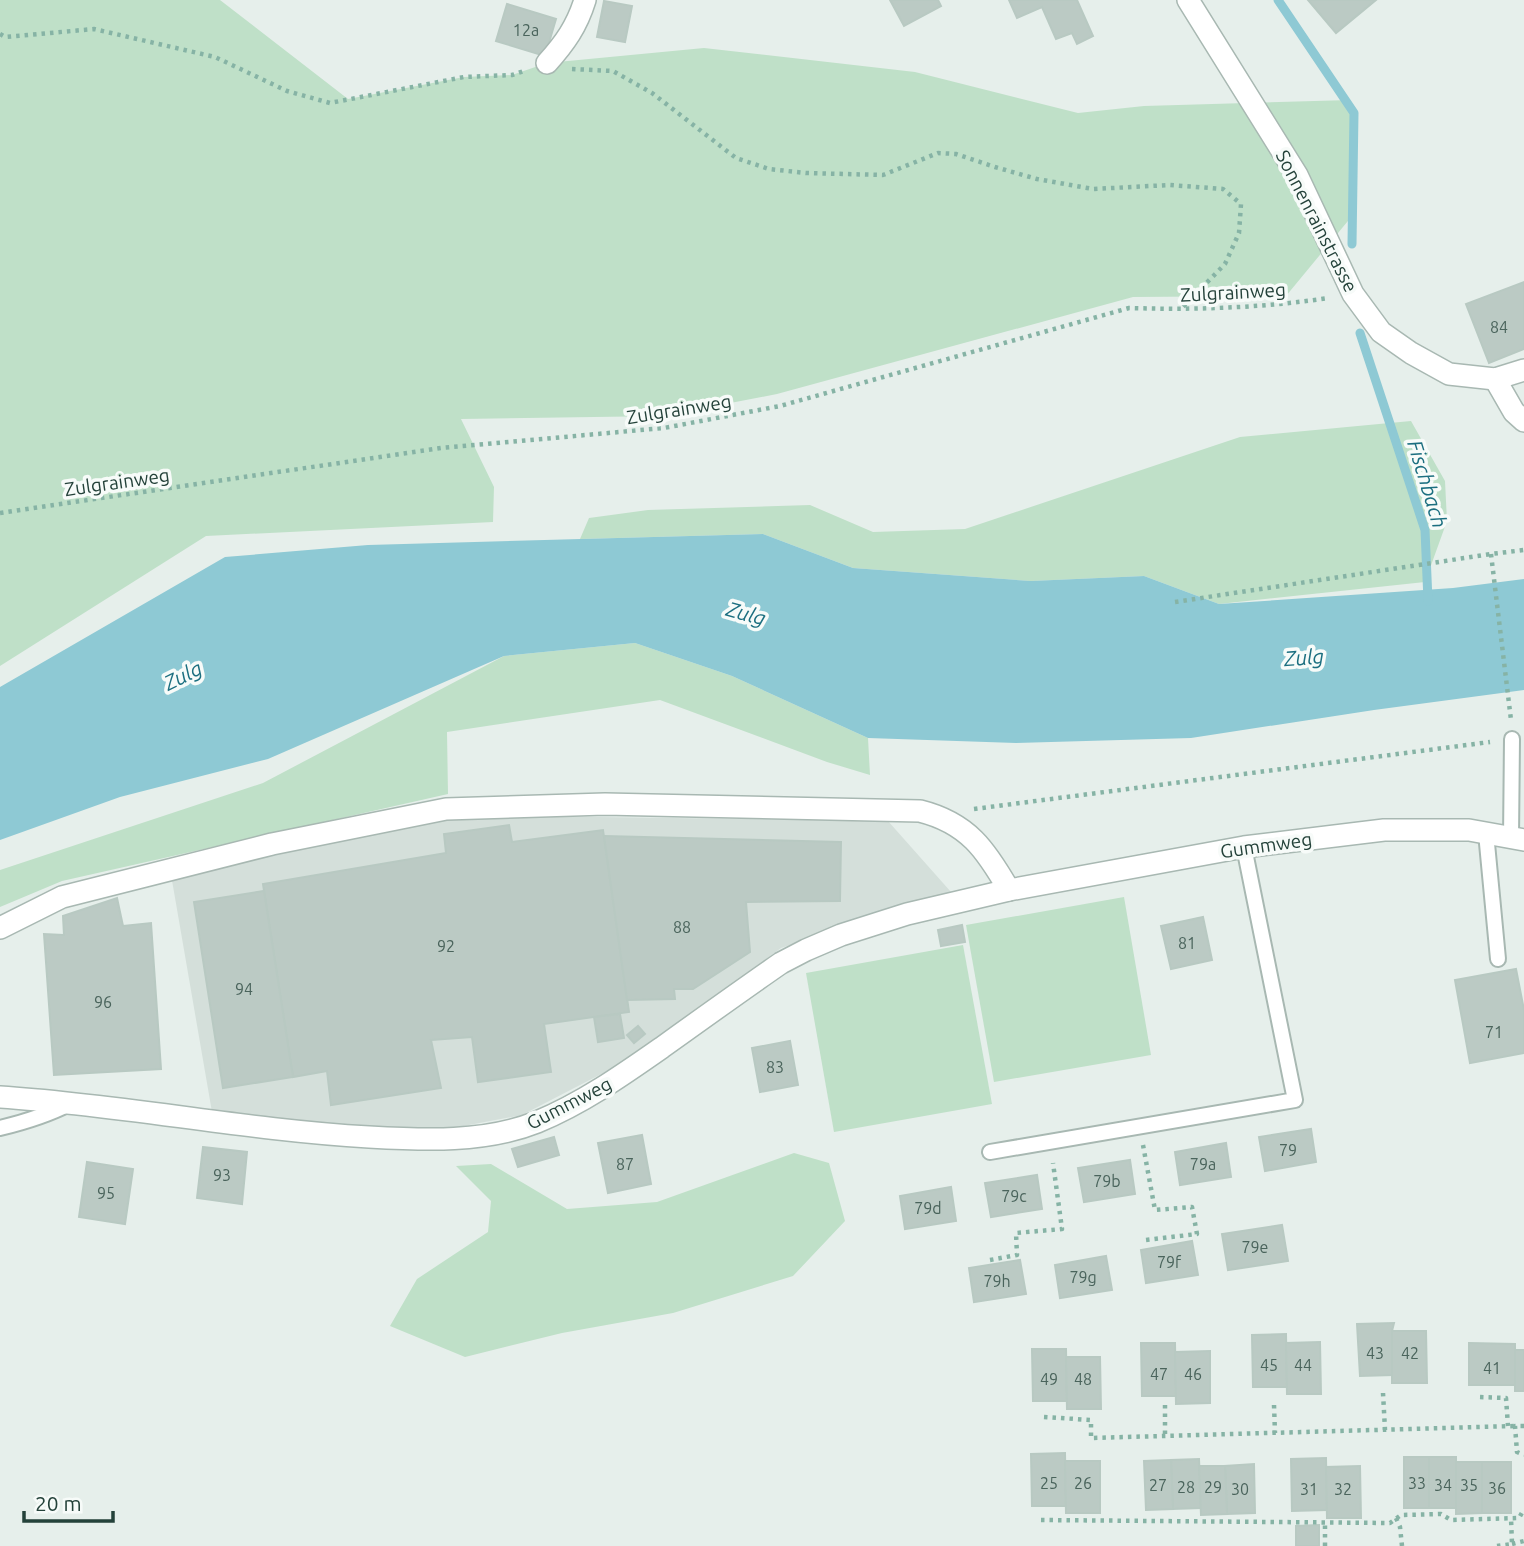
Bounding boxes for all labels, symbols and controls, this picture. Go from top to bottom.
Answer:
house number: 12a [513,21,539,39]
street label: Sonnenrainstrasse [1272,146,1362,296]
street label: Zulgrainweg [1180,278,1286,306]
house number: 84 [1490,318,1508,336]
street label: Zulgrainweg [625,390,733,428]
water label: Fischbach [1403,437,1453,531]
street label: Zulgrainweg [63,464,171,500]
water label: Zulg [723,596,769,630]
water label: Zulg [1282,644,1325,670]
water label: Zulg [158,656,206,695]
street label: Gummweg [1219,828,1313,862]
house number: 88 [673,918,691,936]
house number: 81 [1178,934,1196,952]
house number: 92 [437,937,455,955]
house number: 94 [235,980,253,998]
house number: 96 [94,993,112,1011]
house number: 71 [1485,1023,1503,1041]
house number: 83 [766,1058,784,1076]
street label: Gummweg [523,1072,615,1134]
house number: 79 [1279,1141,1297,1159]
house number: 87 [616,1155,634,1173]
house number: 79a [1190,1155,1216,1173]
house number: 93 [213,1166,231,1184]
house number: 79b [1093,1172,1121,1190]
house number: 95 [97,1184,115,1202]
house number: 79c [1001,1187,1027,1205]
house number: 79d [914,1199,942,1217]
house number: 79e [1242,1238,1268,1256]
house number: 79f [1157,1253,1182,1271]
house number: 79g [1069,1268,1097,1286]
house number: 79h [983,1272,1011,1290]
house number: 43 [1366,1344,1384,1362]
house number: 42 [1401,1344,1419,1362]
house number: 45 [1260,1356,1278,1374]
house number: 44 [1294,1356,1312,1374]
house number: 41 [1483,1359,1501,1377]
house number: 47 [1150,1365,1168,1383]
house number: 46 [1184,1365,1202,1383]
house number: 49 [1040,1370,1058,1388]
house number: 48 [1074,1370,1092,1388]
house number: 25 [1040,1474,1058,1492]
house number: 26 [1074,1474,1092,1492]
house number: 33 [1408,1474,1426,1492]
house number: 27 [1149,1476,1167,1494]
house number: 34 [1434,1476,1452,1494]
house number: 35 [1460,1476,1478,1494]
house number: 28 [1177,1478,1195,1496]
house number: 29 [1204,1478,1222,1496]
house number: 36 [1488,1479,1506,1497]
scale bar [24,1480,114,1524]
house number: 30 [1231,1480,1249,1498]
house number: 31 [1300,1480,1318,1498]
house number: 32 [1334,1480,1352,1498]
text: 20 m [35,1491,82,1515]

